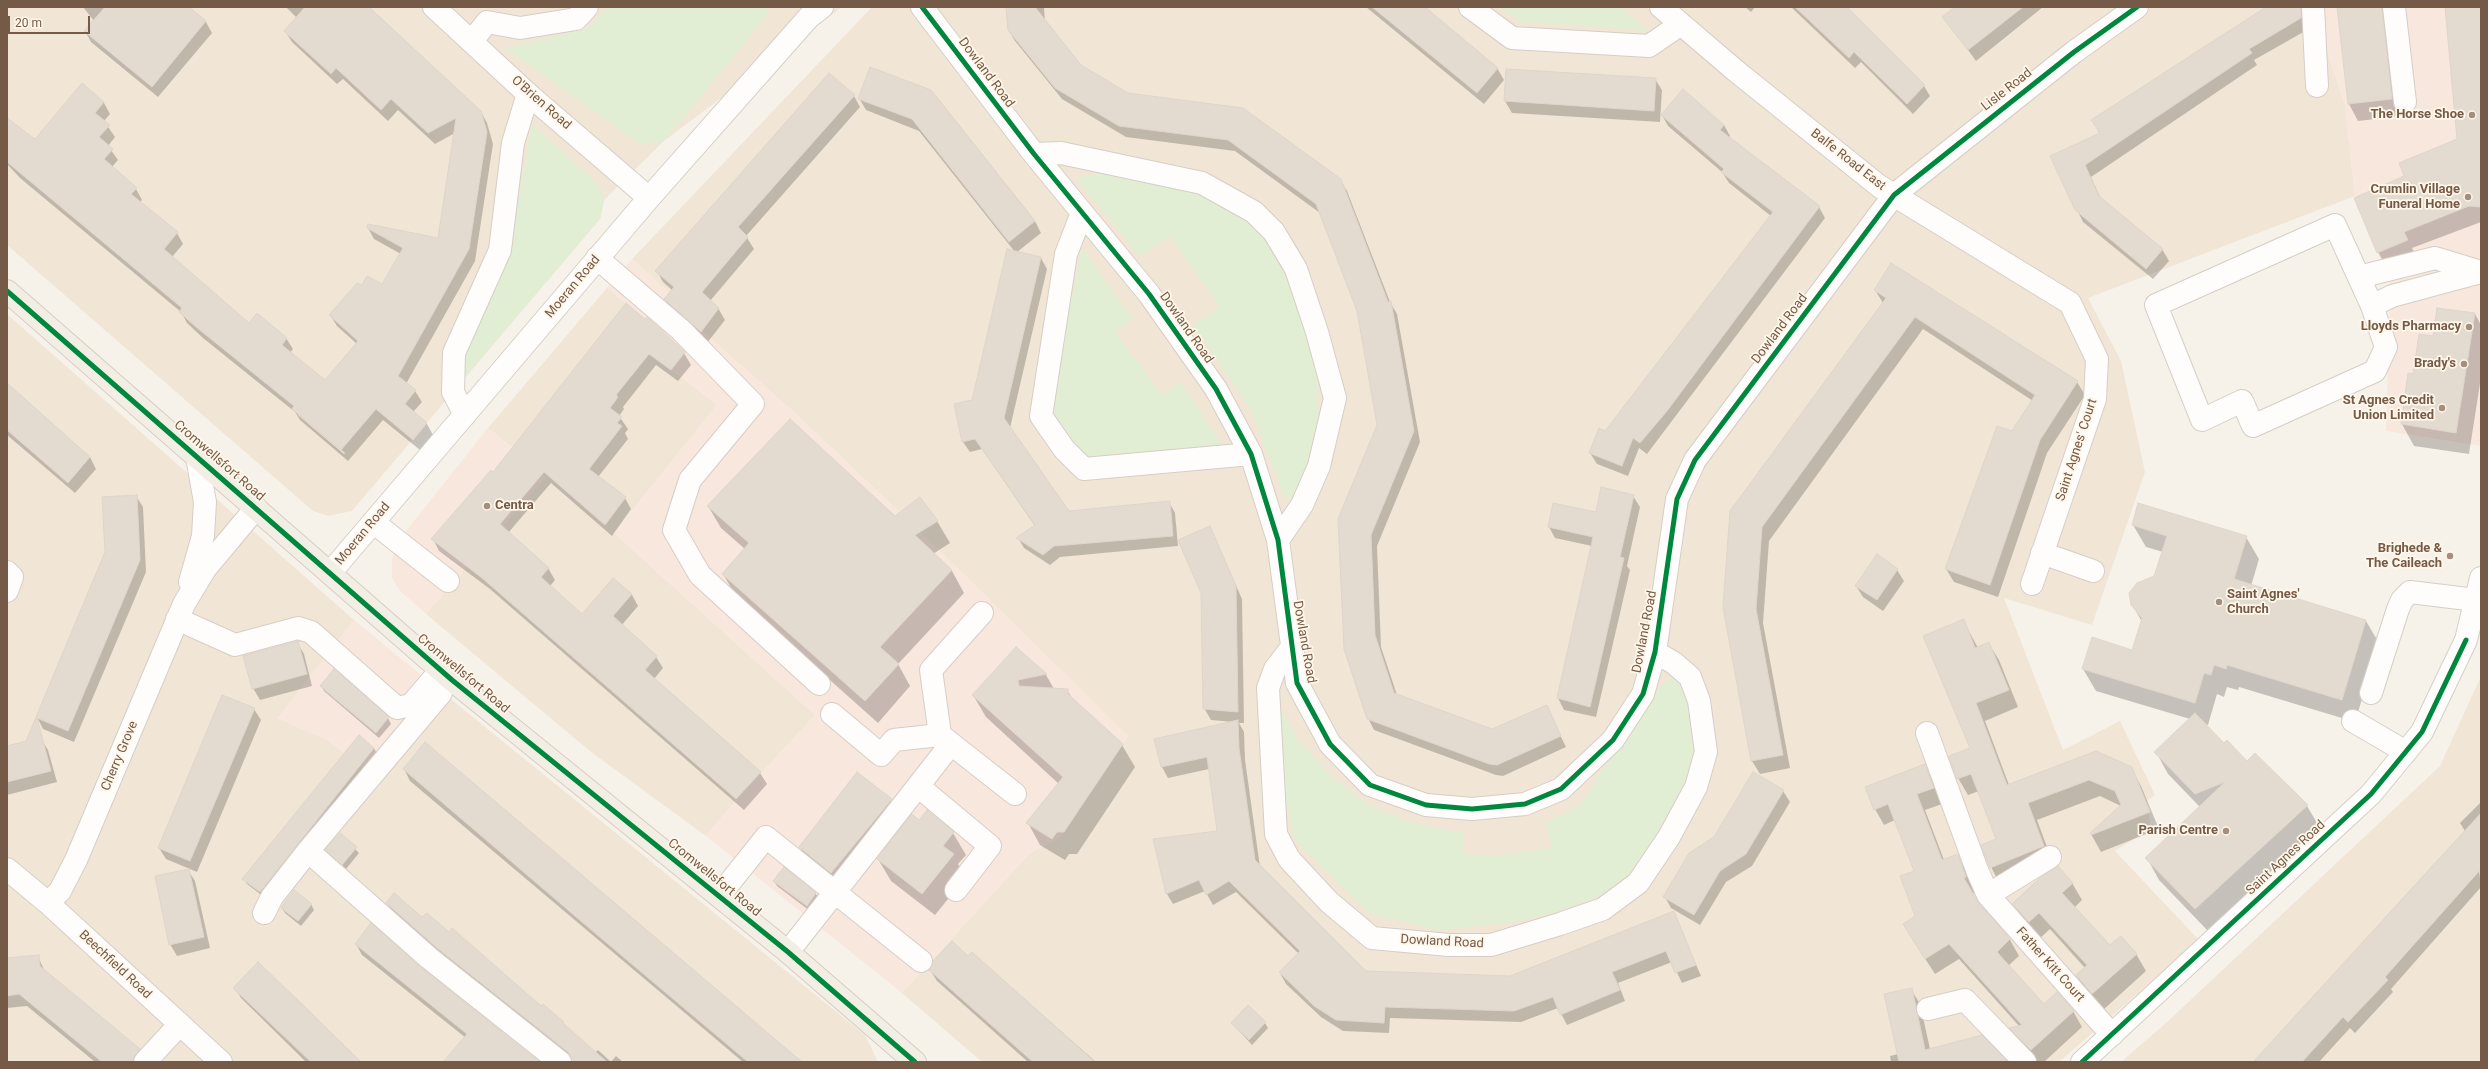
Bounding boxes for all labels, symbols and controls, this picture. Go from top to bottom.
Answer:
scale bar [10,8,92,34]
text: 20 m [15,16,42,30]
street label: Dowland Road [955,35,1017,111]
street label: Lisle Road [1979,65,2035,115]
street label: O'Brien Road [508,73,574,133]
place label: The Horse Shoe [2371,107,2464,123]
marker: The Horse Shoe [2467,110,2477,120]
street label: Balfe Road East [1807,126,1889,194]
place label: Crumlin Village Funeral Home [2371,182,2460,213]
marker: Crumlin Village Funeral Home [2463,192,2473,202]
street label: Moeran Road [542,252,604,322]
street label: Dowland Road [1156,289,1216,367]
street label: Dowland Road [1749,291,1811,367]
place label: Lloyds Pharmacy [2361,319,2461,335]
marker: Lloyds Pharmacy [2464,322,2474,332]
place label: Brady's [2414,356,2456,372]
marker: Brady's [2459,359,2469,369]
place label: St Agnes Credit Union Limited [2343,393,2434,424]
street label: Saint Agnes' Court [2053,397,2101,503]
marker: St Agnes Credit Union Limited [2437,403,2447,413]
street label: Cromwellsfort Road [170,417,268,505]
place label: Centra [495,498,534,514]
street label: Moeran Road [332,499,394,569]
marker: Centra [482,501,492,511]
place label: Brighede & The Caileach [2366,541,2442,572]
marker: Brighede & The Caileach [2445,551,2455,561]
place label: Saint Agnes' Church [2227,587,2300,618]
street label: Dowland Road [1629,590,1661,674]
marker: Saint Agnes' Church [2214,597,2224,607]
street label: Dowland Road [1289,600,1319,684]
street label: Cromwellsfort Road [414,631,512,717]
street label: Cherry Grove [98,719,142,793]
street label: Saint Agnes Road [2243,817,2329,899]
place label: Parish Centre [2138,823,2218,839]
marker: Parish Centre [2221,826,2231,836]
street label: Cromwellsfort Road [664,836,764,920]
street label: Father Kitt Court [2012,924,2088,1006]
street label: Beechfield Road [75,927,155,1003]
street label: Dowland Road [1400,932,1484,952]

